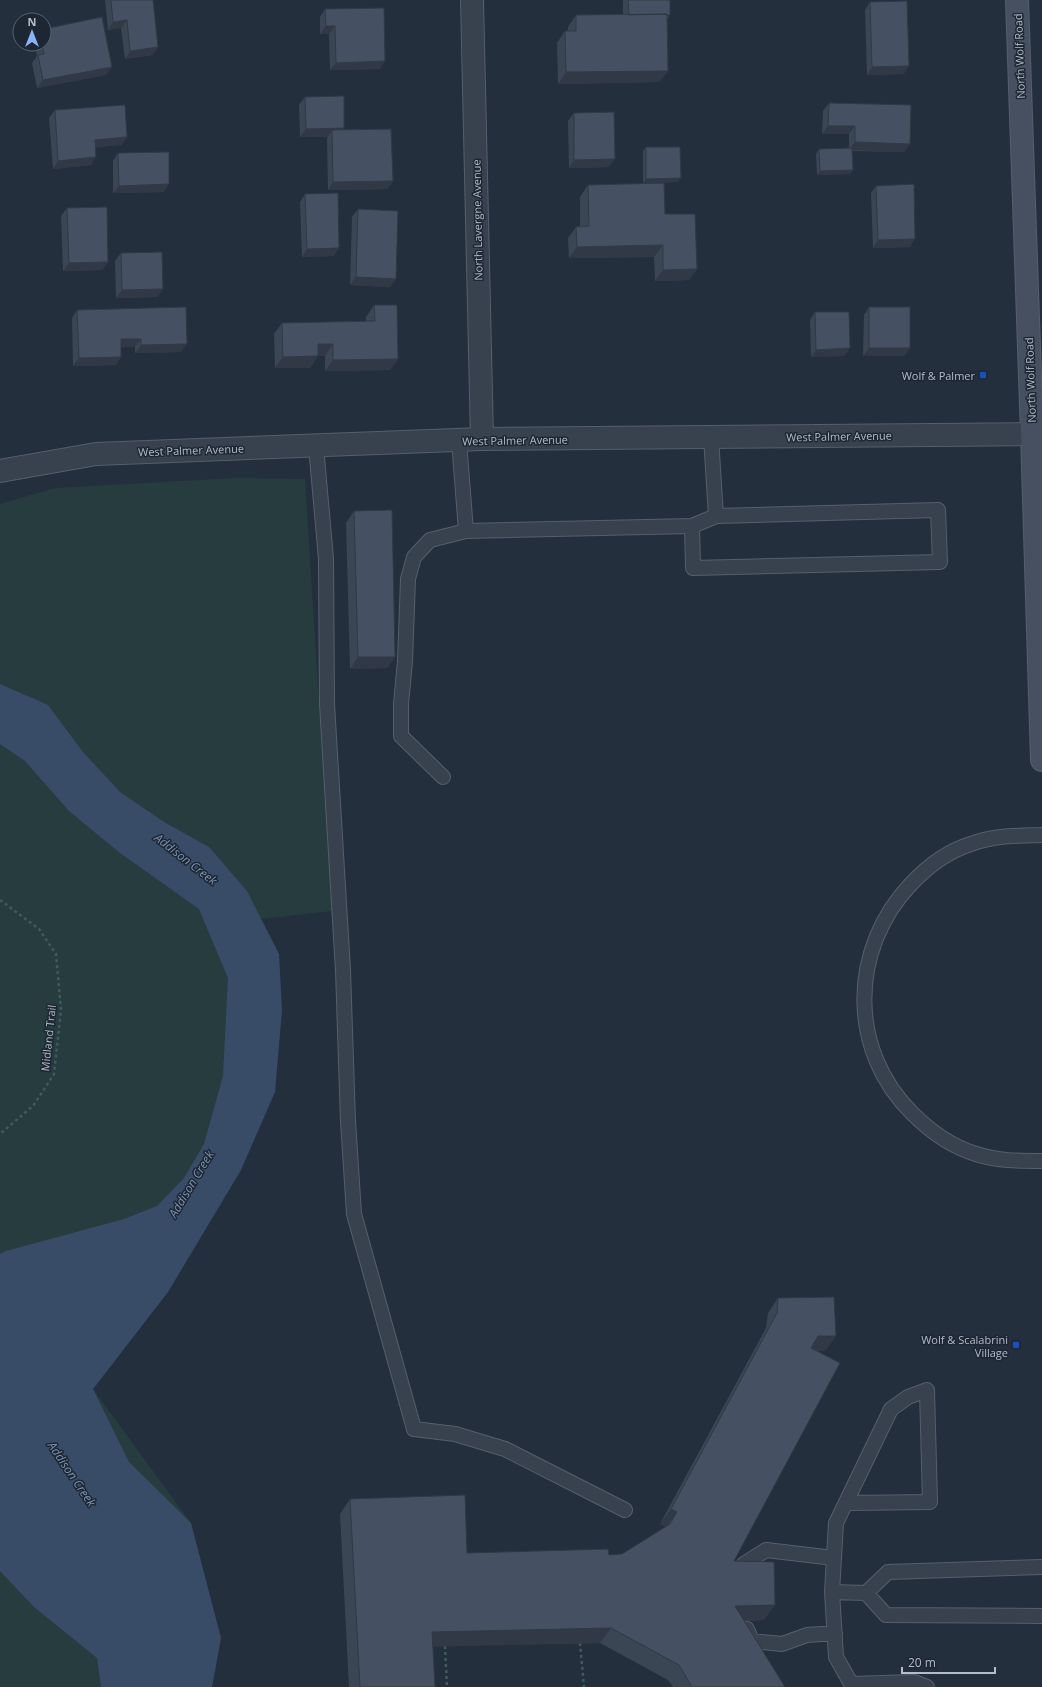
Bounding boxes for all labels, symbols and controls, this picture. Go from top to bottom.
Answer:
north arrow [12,12,52,52]
street label: North Wolf Road [1010,13,1028,99]
text: N [28,14,36,29]
street label: North Lavergne Avenue [468,159,486,281]
street label: North Wolf Road [1021,337,1039,423]
place label: Wolf & Palmer [902,368,976,383]
marker: Wolf & Palmer [978,370,988,380]
street label: West Palmer Avenue [786,428,892,444]
street label: West Palmer Avenue [462,432,568,448]
street label: West Palmer Avenue [138,441,244,459]
water label: Addison Creek [150,829,222,890]
street label: Midland Trail [37,1004,59,1072]
water label: Addison Creek [164,1146,218,1221]
place label: Wolf & Scalabrini Village [921,1332,1008,1360]
marker: Wolf & Scalabrini Village [1011,1340,1021,1350]
water label: Addison Creek [43,1437,101,1511]
scale bar [902,1649,995,1675]
text: 20 m [908,1654,936,1671]

